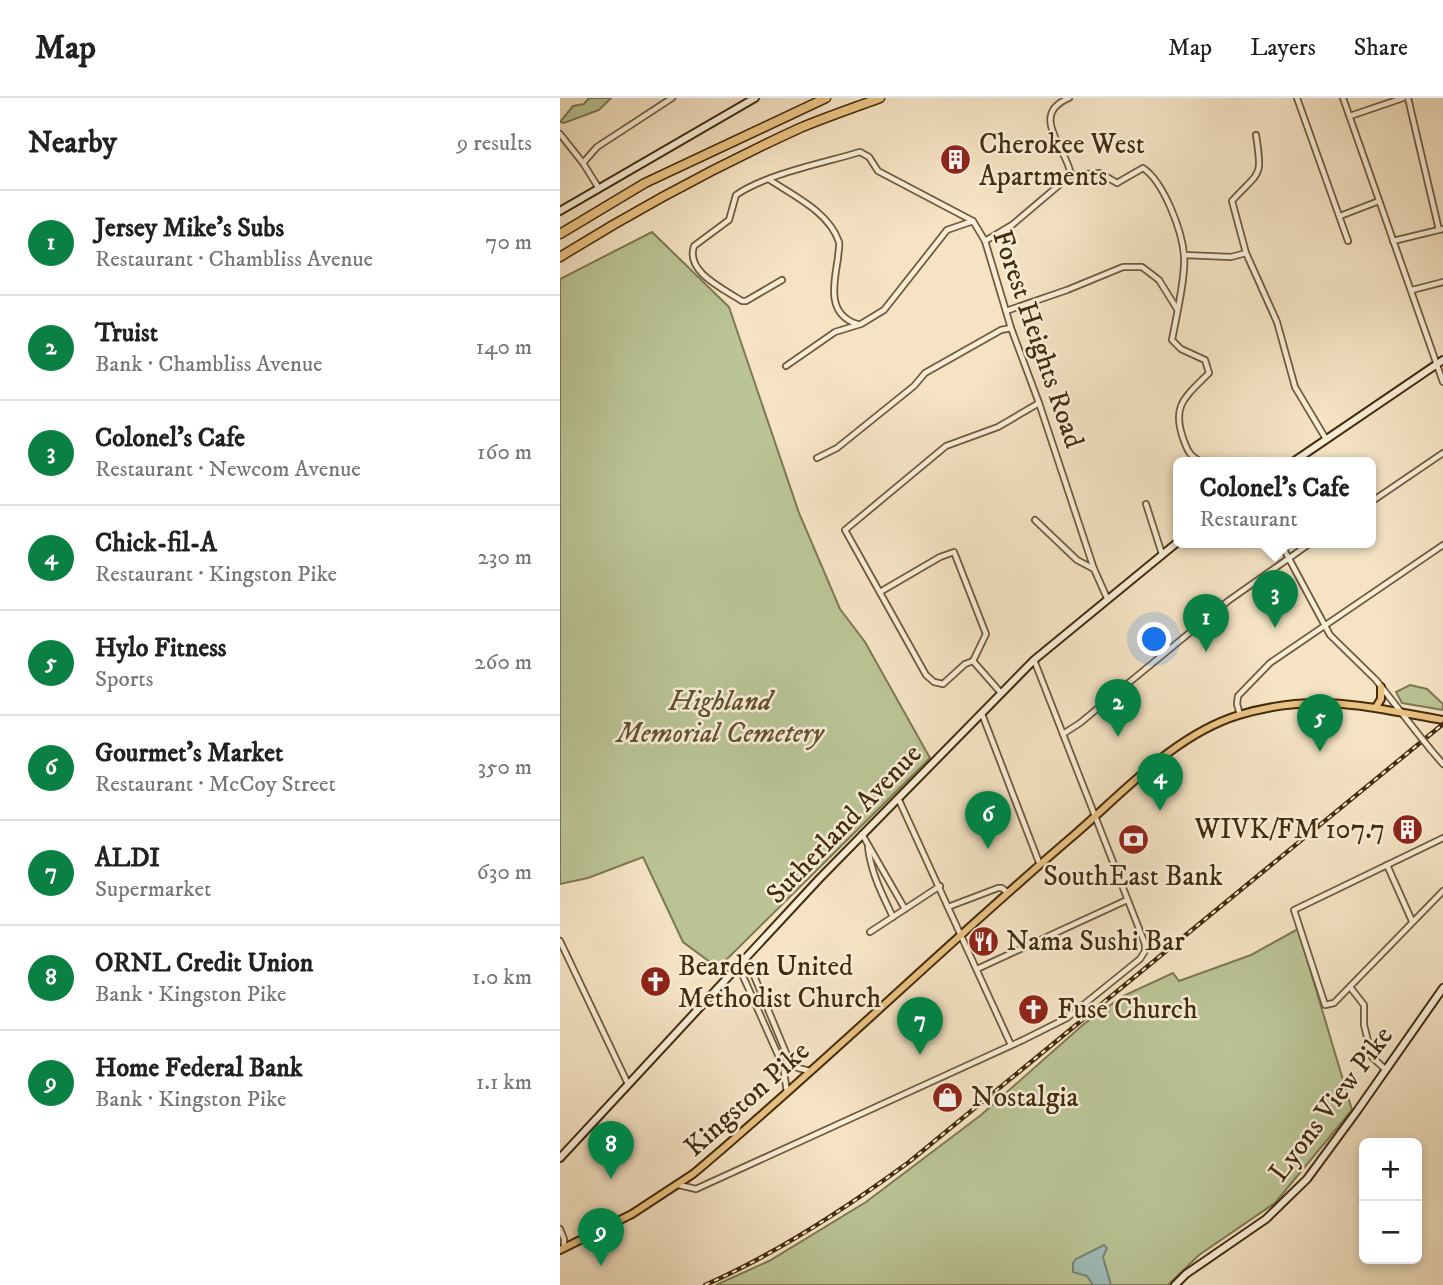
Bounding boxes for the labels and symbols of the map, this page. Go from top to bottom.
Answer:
place label: Cherokee West Apartments [979,127,1145,194]
building icon: Cherokee West Apartments [939,143,973,177]
street label: Forest Heights Road [984,225,1092,453]
pin: 3 [1252,570,1298,628]
pin: 1 [1183,594,1229,652]
your location [1137,622,1171,656]
pin: 2 [1095,679,1141,737]
park label: Highland Memorial Cemetery [615,684,825,751]
pin: 5 [1297,694,1343,752]
street label: Sutherland Avenue [759,737,929,911]
pin: 4 [1137,753,1183,811]
pin: 6 [965,791,1011,849]
place label: WIVK/FM 107.7 [1194,812,1385,847]
building icon: WIVK/FM 107.7 [1391,812,1425,846]
bank icon: SouthEast Bank [1116,822,1150,856]
place label: SouthEast Bank [1043,859,1223,894]
restaurant icon: Nama Sushi Bar [966,924,1000,958]
place label: Nama Sushi Bar [1006,924,1185,959]
place label: Bearden United Methodist Church [678,949,882,1016]
church icon: Bearden United Methodist Church [638,965,672,999]
church icon: Fuse Church [1017,992,1051,1026]
place label: Fuse Church [1057,992,1198,1027]
pin: 7 [897,997,943,1055]
street label: Lyons View Pike [1261,1019,1401,1189]
street label: Kingston Pike [677,1034,817,1164]
shop icon: Nostalgia [931,1080,965,1114]
place label: Nostalgia [971,1080,1078,1115]
pin: 8 [588,1121,634,1179]
pin: 9 [578,1208,624,1266]

